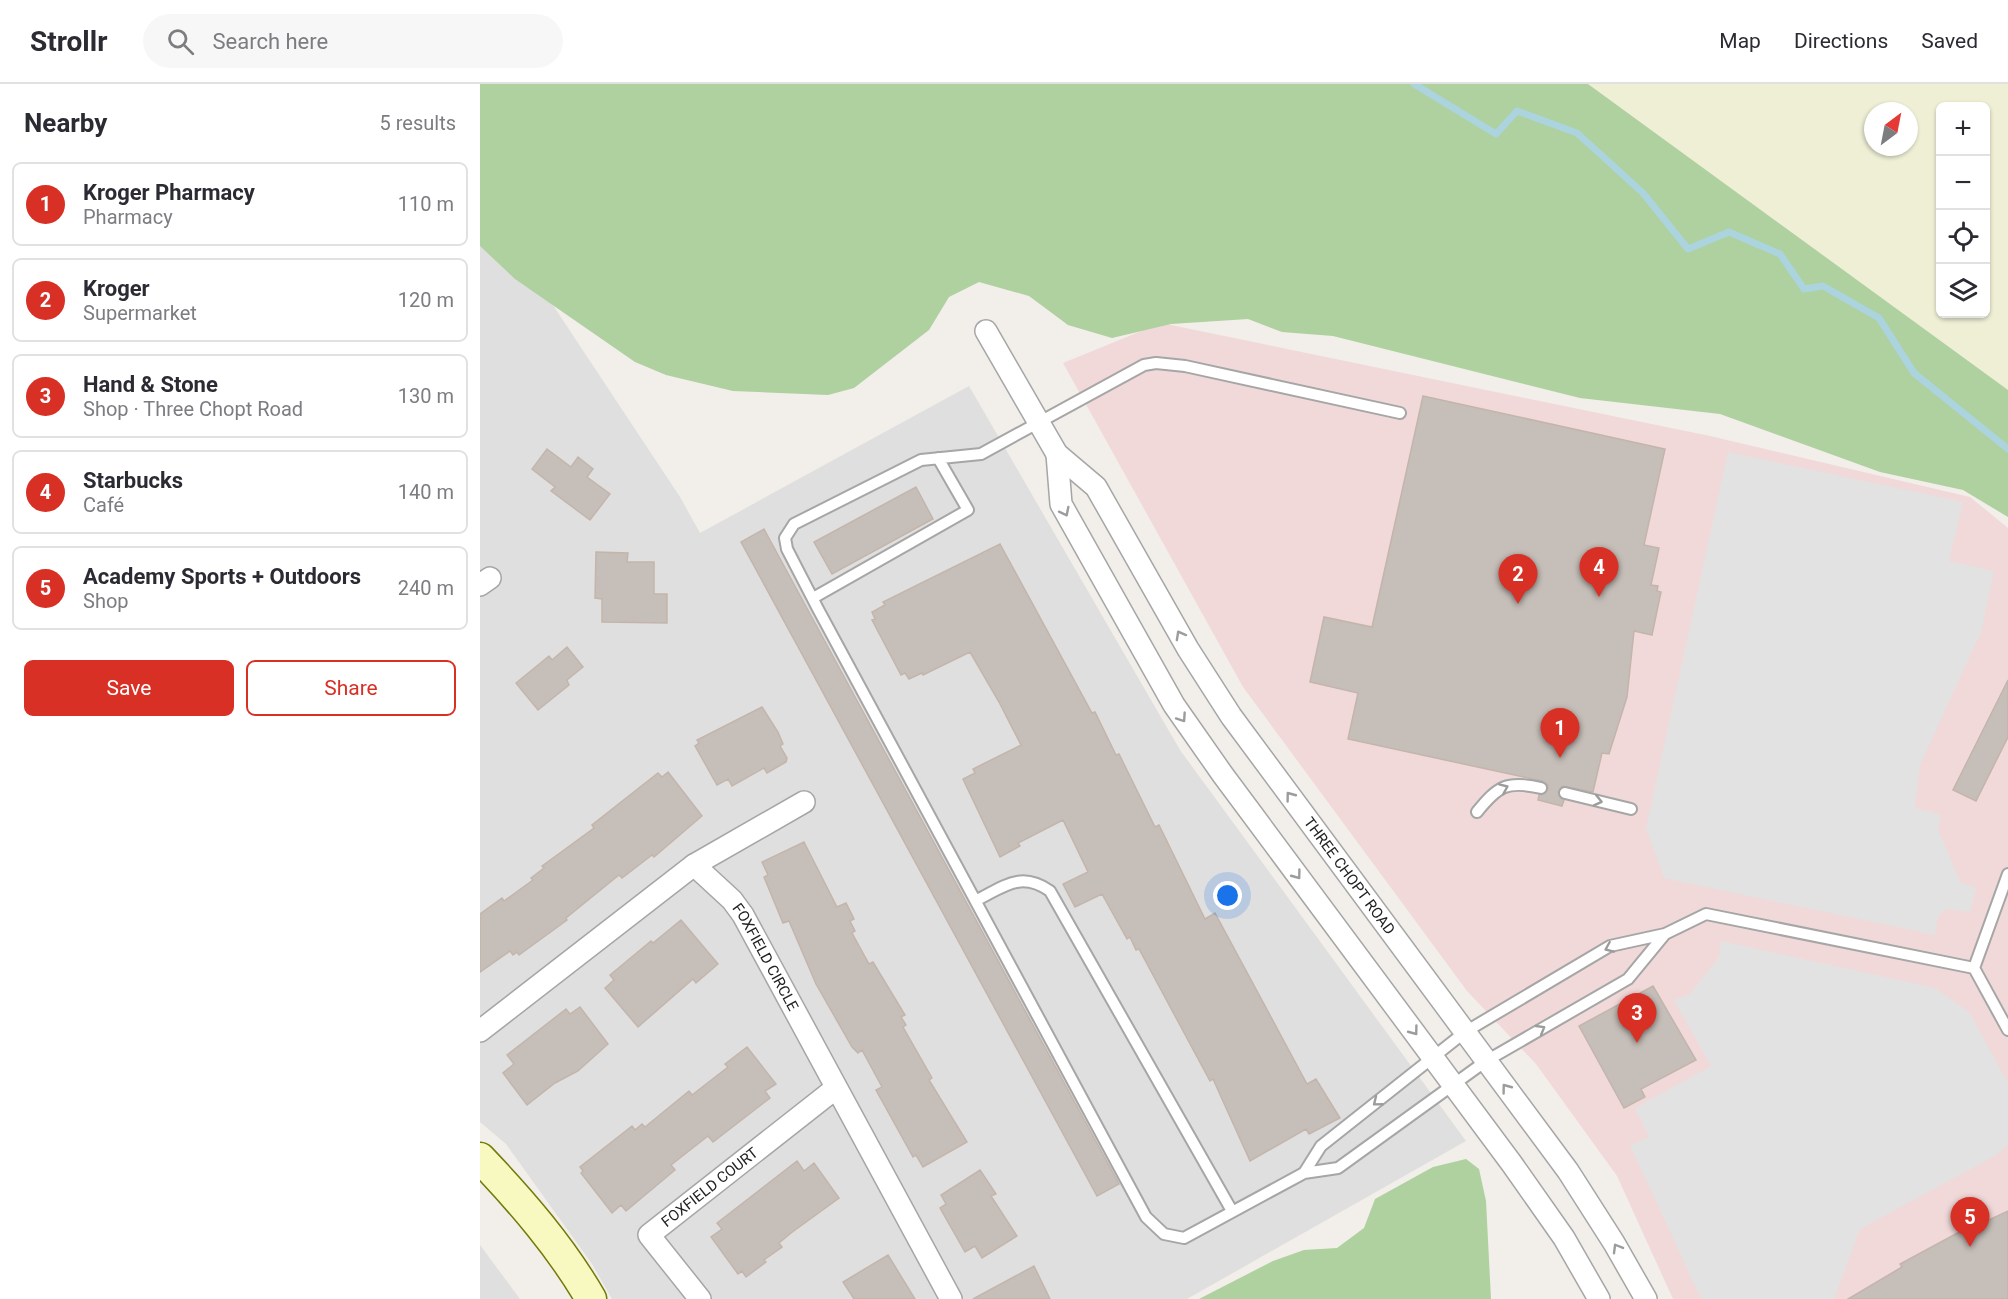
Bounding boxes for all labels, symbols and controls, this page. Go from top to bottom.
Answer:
search box [143,14,563,68]
text: Strollr [30,25,107,58]
icon: search [164,25,197,58]
text: Search here [212,29,328,54]
text: Map [1719,29,1761,53]
text: Directions [1794,29,1888,53]
text: Saved [1921,29,1978,53]
north arrow [1864,102,1918,156]
map controls [1936,102,1990,318]
button: + [1936,102,1990,156]
text: Nearby [24,108,107,138]
text: 5 results [380,111,456,135]
button: − [1936,156,1990,210]
text: Kroger Pharmacy [83,180,255,205]
text: 1 [40,192,51,216]
text: 110 m [398,192,454,216]
text: Pharmacy [83,205,173,229]
button: locate [1936,210,1990,264]
button: layers [1936,264,1990,318]
text: Kroger [83,276,150,301]
text: 2 [40,288,51,312]
text: 120 m [398,288,454,312]
text: Supermarket [83,301,197,325]
text: Hand & Stone [83,372,218,397]
text: 3 [40,384,51,408]
text: 130 m [398,384,454,408]
text: Shop · Three Chopt Road [83,397,303,421]
text: Starbucks [83,468,183,493]
text: 4 [40,480,51,504]
text: 140 m [398,480,454,504]
text: Café [83,493,124,517]
one-way arrow [1058,505,1070,516]
pin: 4 [1580,548,1618,597]
pin: 2 [1498,554,1538,604]
text: Academy Sports + Outdoors [83,564,361,589]
text: 5 [40,576,51,600]
text: 240 m [398,576,454,600]
text: Shop [83,589,129,613]
one-way arrow [1176,631,1187,641]
button: Save [24,660,234,716]
button: Share [246,660,456,716]
pin: 1 [1540,708,1580,758]
one-way arrow [1175,711,1186,722]
one-way arrow [1498,783,1509,795]
one-way arrow [1286,792,1297,803]
one-way arrow [1593,794,1603,807]
street label: THREE CHOPT ROAD [1300,814,1399,938]
one-way arrow [1290,869,1301,880]
your location [1213,881,1242,910]
street label: FOXFIELD CIRCLE [728,900,802,1014]
one-way arrow [1604,941,1615,953]
pin: 3 [1618,994,1656,1043]
one-way arrow [1407,1024,1418,1035]
one-way arrow [1535,1025,1545,1036]
one-way arrow [1503,1083,1514,1094]
one-way arrow [1373,1094,1384,1105]
street label: FOXFIELD COURT [658,1144,762,1231]
pin: 5 [1950,1198,1990,1247]
one-way arrow [1613,1244,1625,1254]

